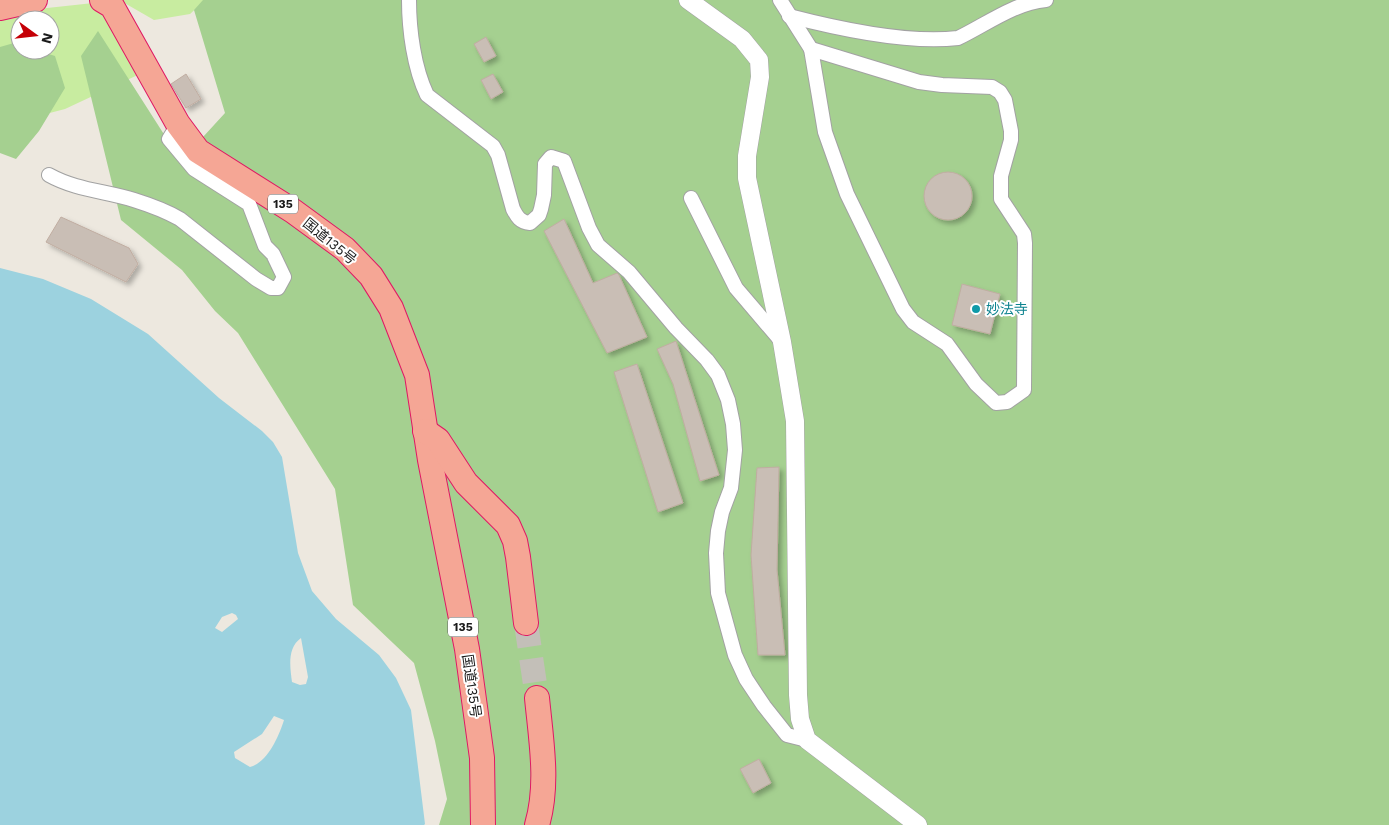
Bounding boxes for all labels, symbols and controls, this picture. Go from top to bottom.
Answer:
north arrow [10,10,60,60]
text: N [38,31,57,45]
road number: 135 [268,194,298,213]
street label: 国道135号 [300,215,360,267]
place label: 妙法寺 [986,301,1028,317]
marker: 妙法寺 [970,303,982,315]
road number: 135 [448,618,478,636]
street label: 国道135号 [460,653,484,719]

